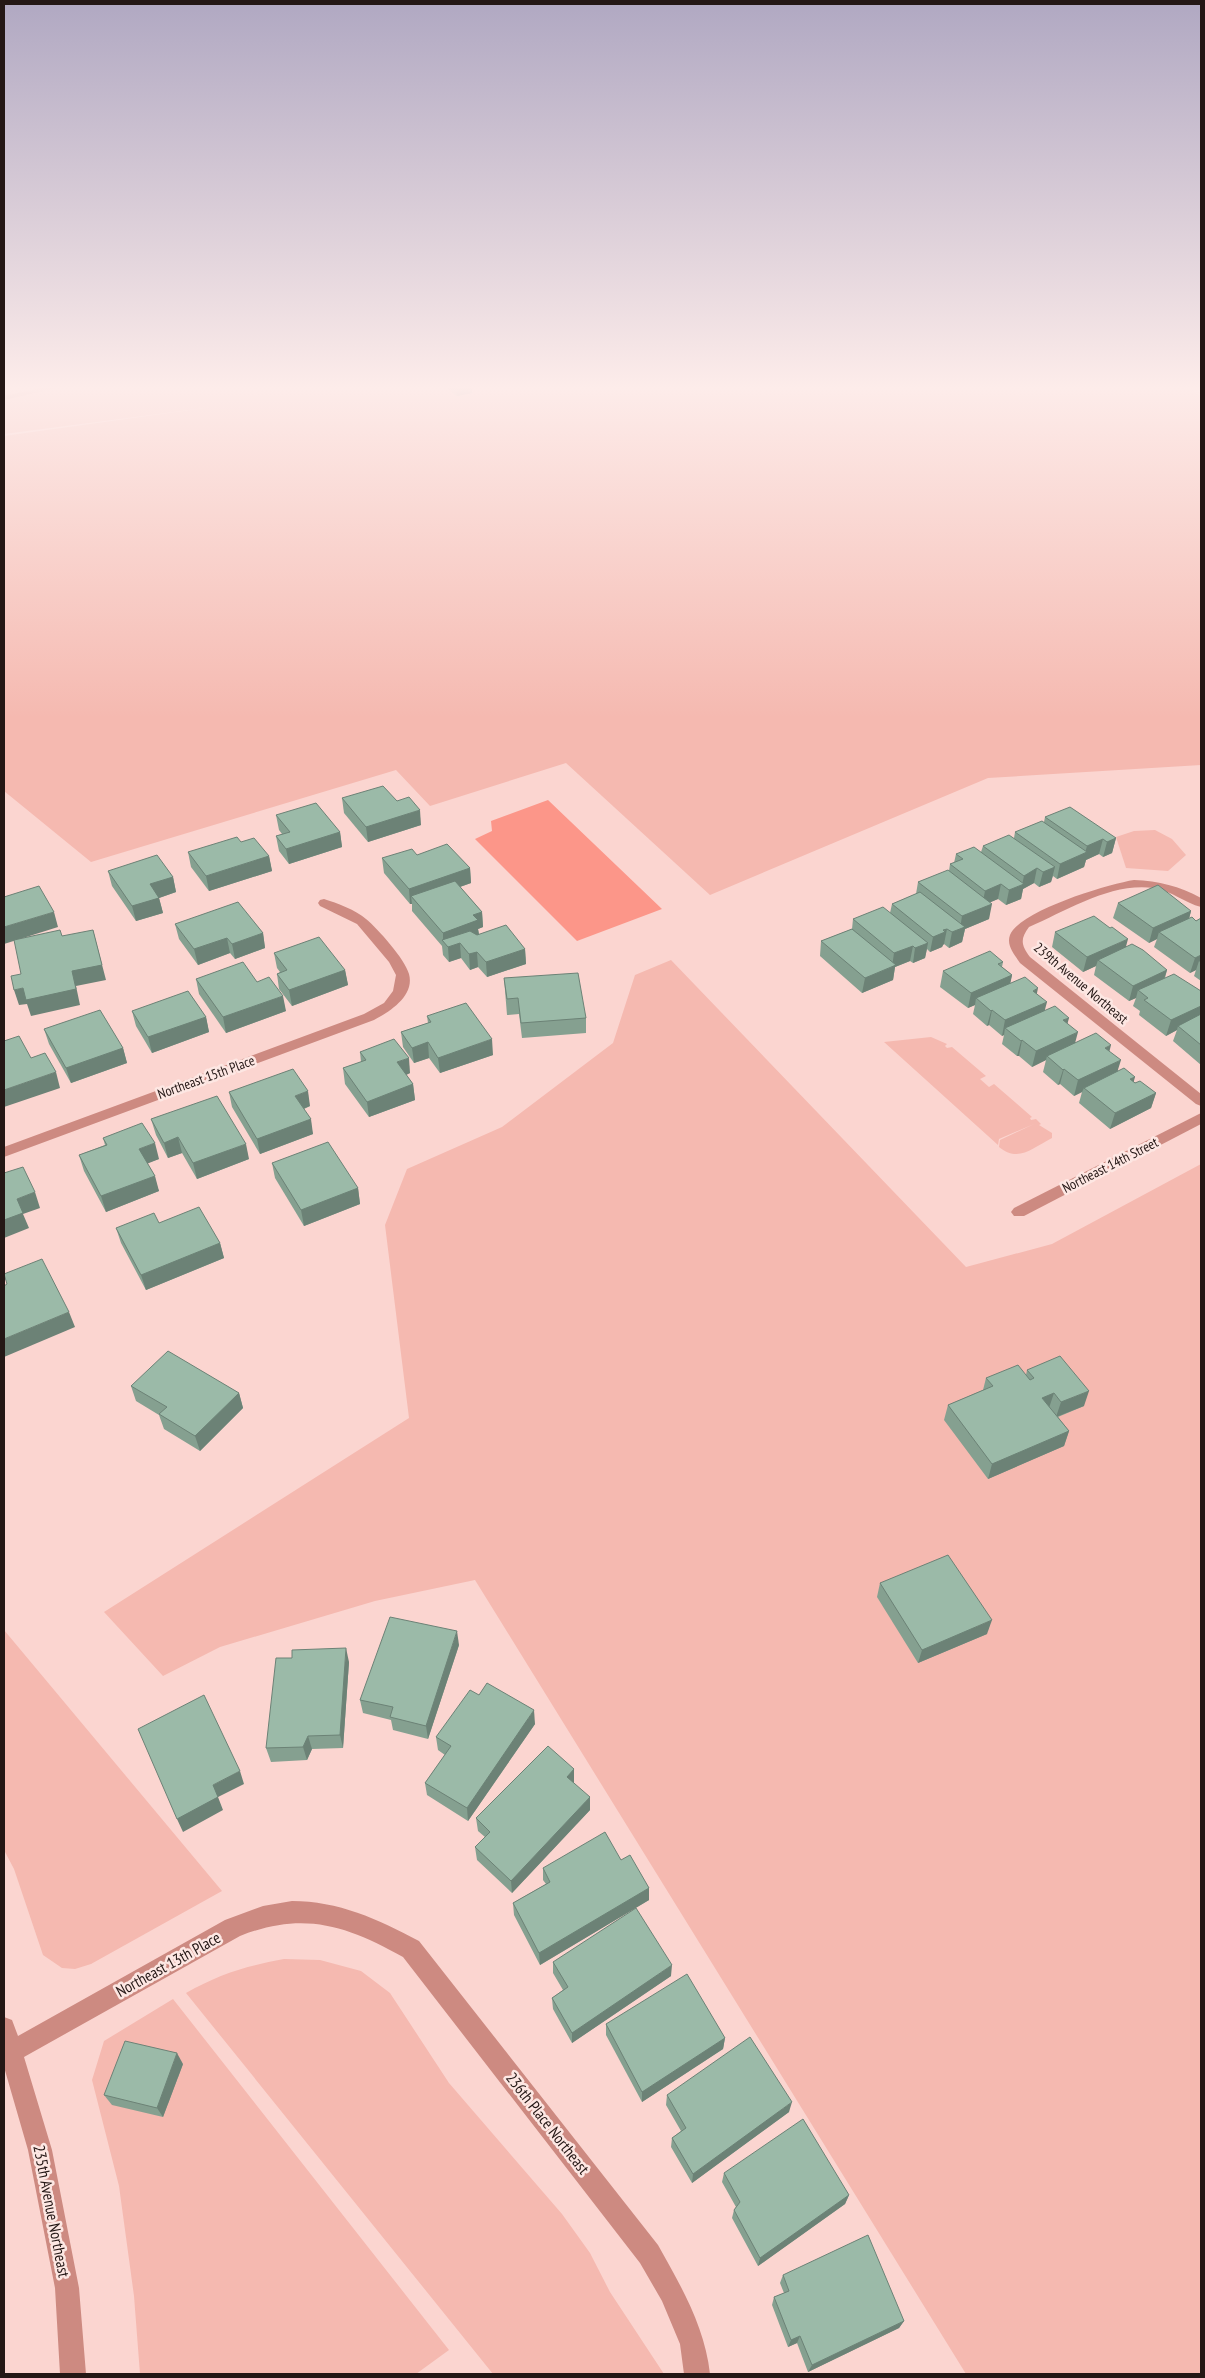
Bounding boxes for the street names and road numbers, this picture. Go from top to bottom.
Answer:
street label: 239th Avenue Northeast [1030,938,1132,1028]
street label: Northeast 15th Place [155,1051,257,1103]
street label: Northeast 14th Street [1059,1133,1161,1197]
street label: Northeast 13th Place [112,1927,224,2001]
street label: 236th Place Northeast [502,2068,594,2178]
street label: 235th Avenue Northeast [29,2143,75,2279]

